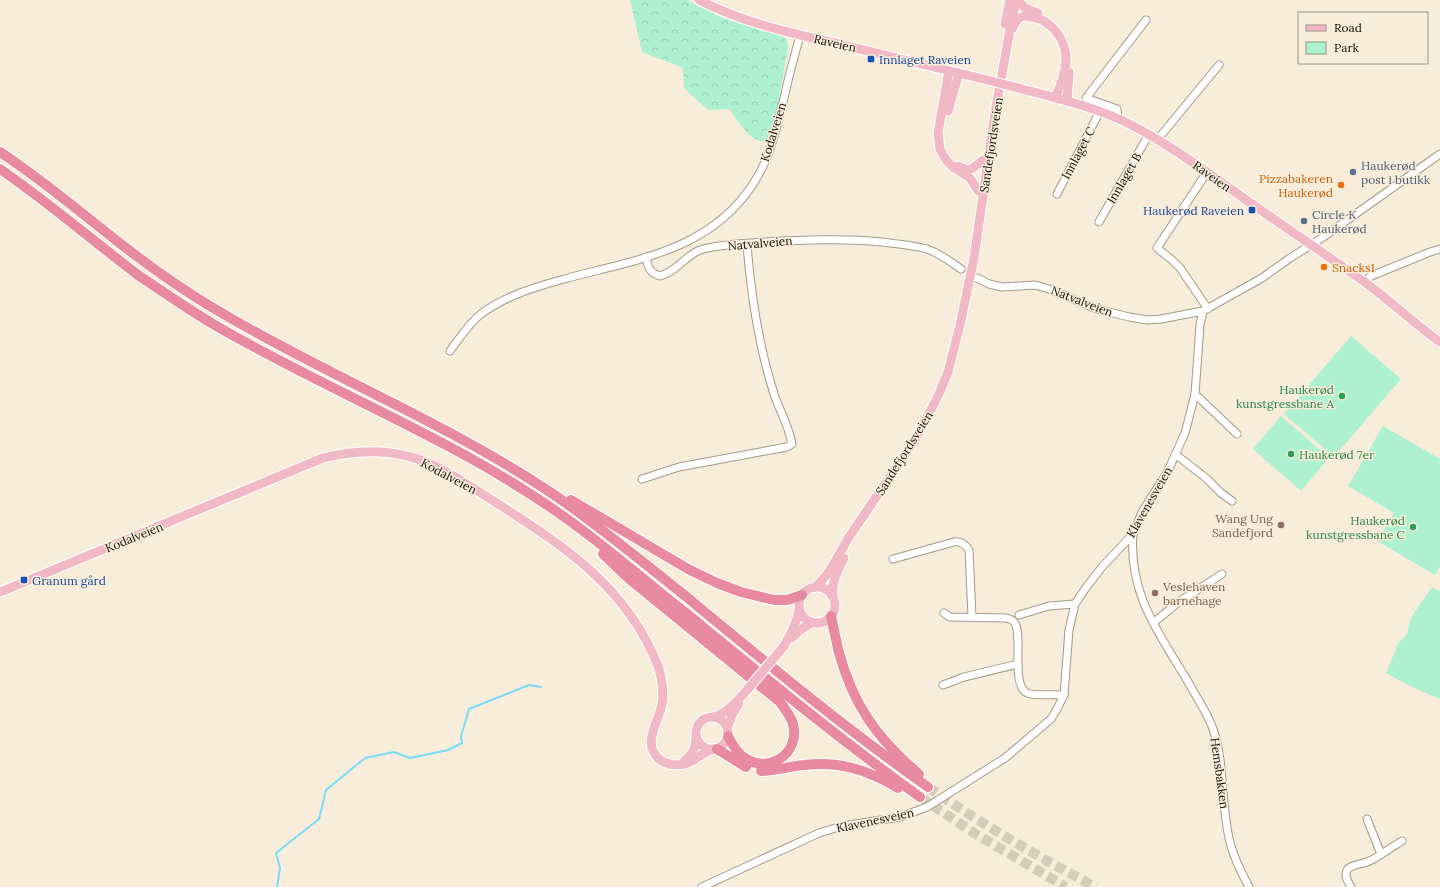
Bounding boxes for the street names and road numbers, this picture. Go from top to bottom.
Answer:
street label: Raveien [812,31,858,55]
street label: Sandefjordsveien [976,96,1006,194]
street label: Kodalveien [757,100,789,164]
street label: Innlaget C [1058,124,1098,182]
street label: Innlaget B [1103,150,1145,206]
street label: Raveien [1190,157,1234,195]
street label: Natvalveien [727,233,793,253]
street label: Natvalveien [1049,282,1115,320]
street label: Sandefjordsveien [872,408,936,498]
street label: Kodalveien [418,455,480,497]
street label: Klavenesveien [1123,464,1175,540]
street label: Kodalveien [103,519,165,555]
street label: Hemsbakken [1208,736,1232,810]
street label: Klavenesveien [835,804,915,836]

